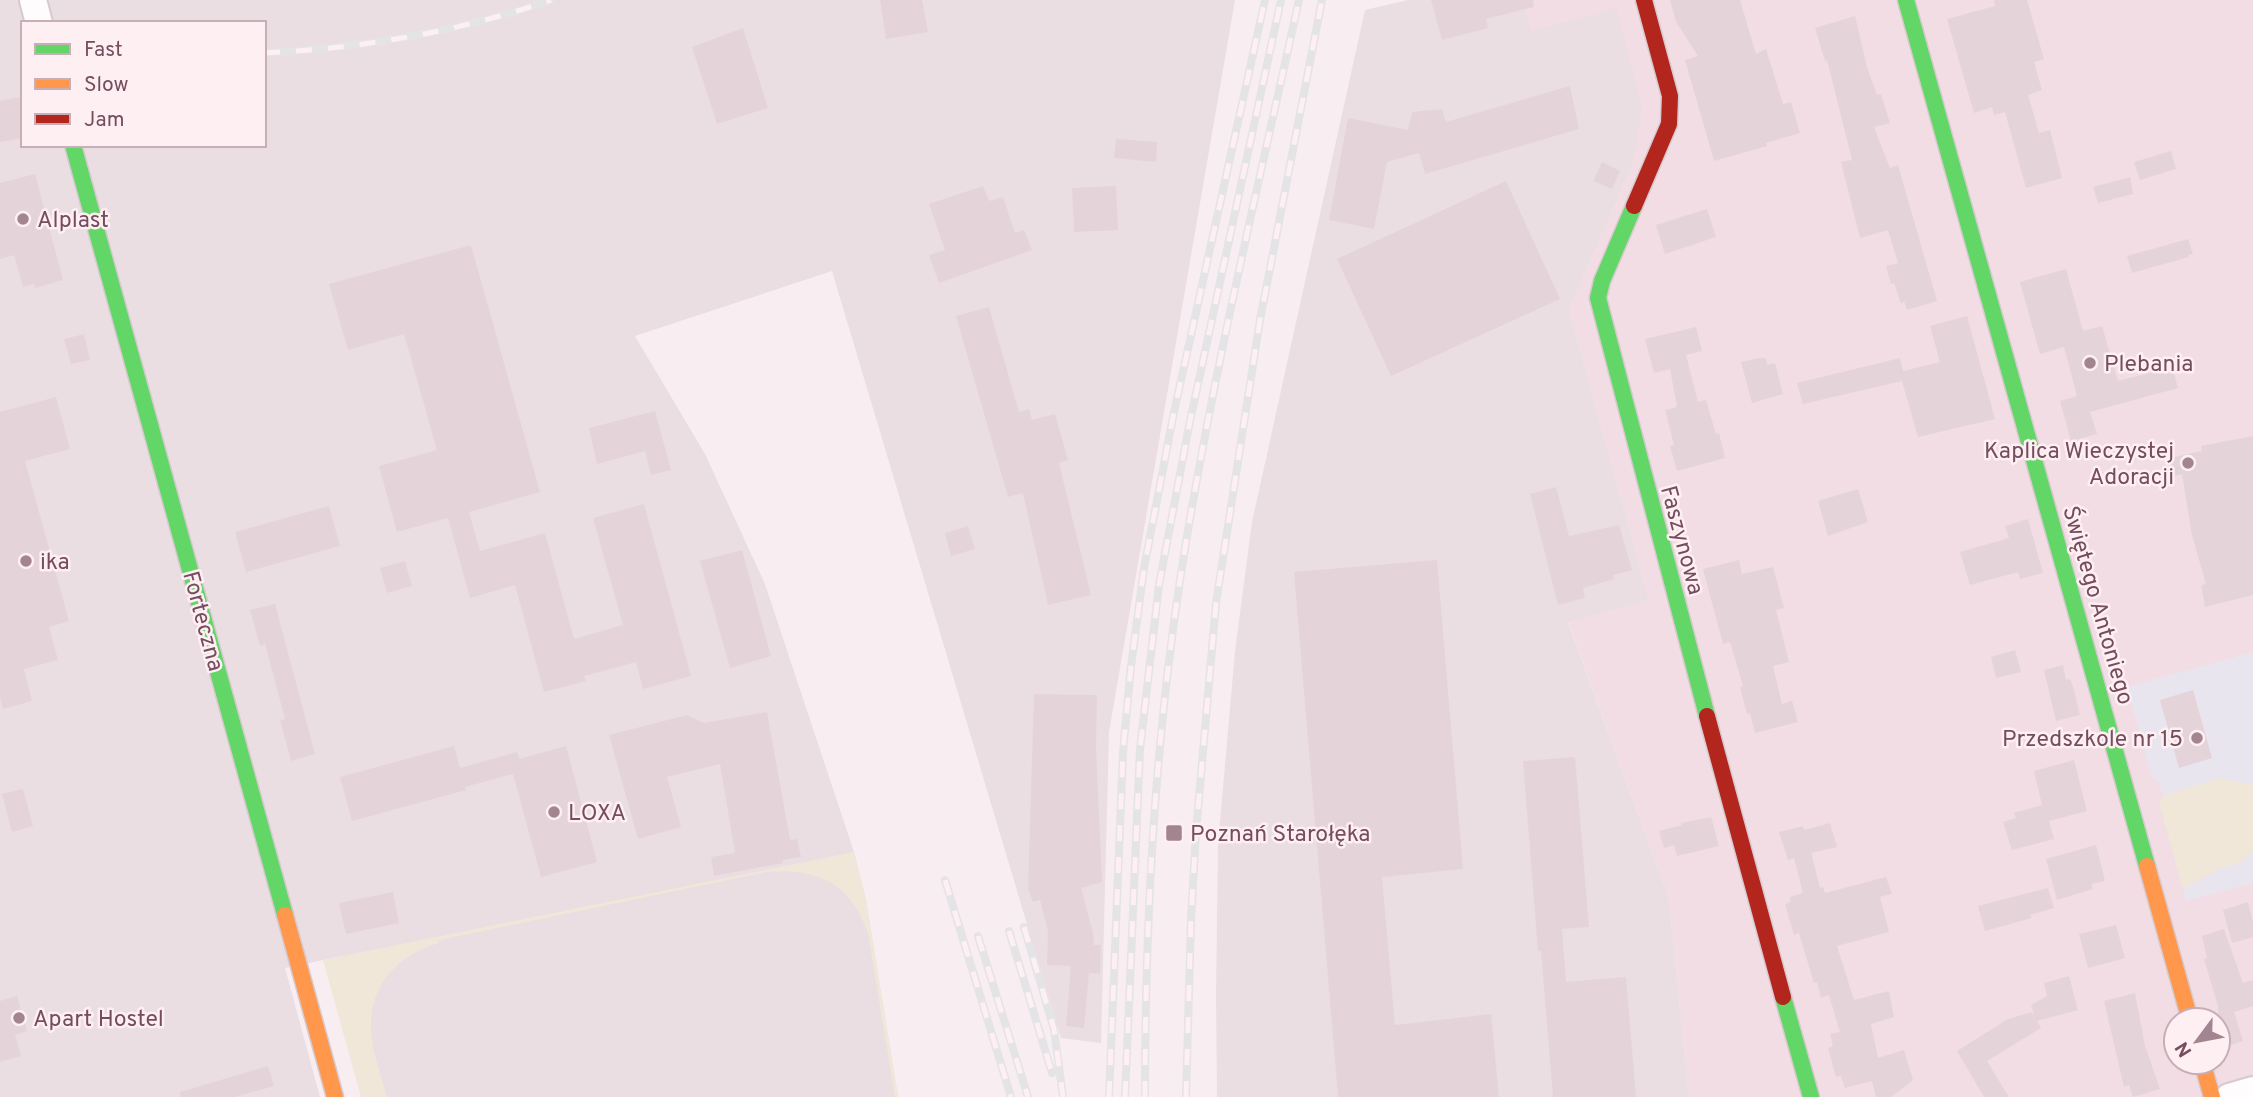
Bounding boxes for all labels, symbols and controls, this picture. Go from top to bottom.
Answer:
legend [21,21,266,147]
text: Fast [84,37,123,64]
text: Slow [84,72,129,99]
text: Jam [84,107,125,134]
place label: Alplast [37,207,109,236]
marker: Alplast [15,211,31,227]
place label: Plebania [2104,351,2193,380]
marker: Plebania [2082,355,2098,371]
place label: Kaplica Wieczystej Adoracji [1984,438,2174,493]
marker: Kaplica Wieczystej Adoracji [2180,455,2196,471]
street label: Faszynowa [1652,483,1709,598]
street label: Świętego Antoniego [2054,502,2141,708]
place label: ika [40,549,70,578]
marker: ika [18,553,34,569]
street label: Forteczna [174,568,229,675]
place label: Przedszkole nr 15 [2002,726,2183,755]
marker: Przedszkole nr 15 [2189,730,2205,746]
place label: LOXA [568,800,626,829]
marker: LOXA [546,804,562,820]
place label: Poznań Starołęka [1190,821,1370,850]
marker: Poznań Starołęka [1164,823,1184,843]
place label: Apart Hostel [33,1006,164,1035]
north arrow [2162,1006,2232,1076]
marker: Apart Hostel [11,1010,27,1026]
text: N [2170,1037,2198,1061]

